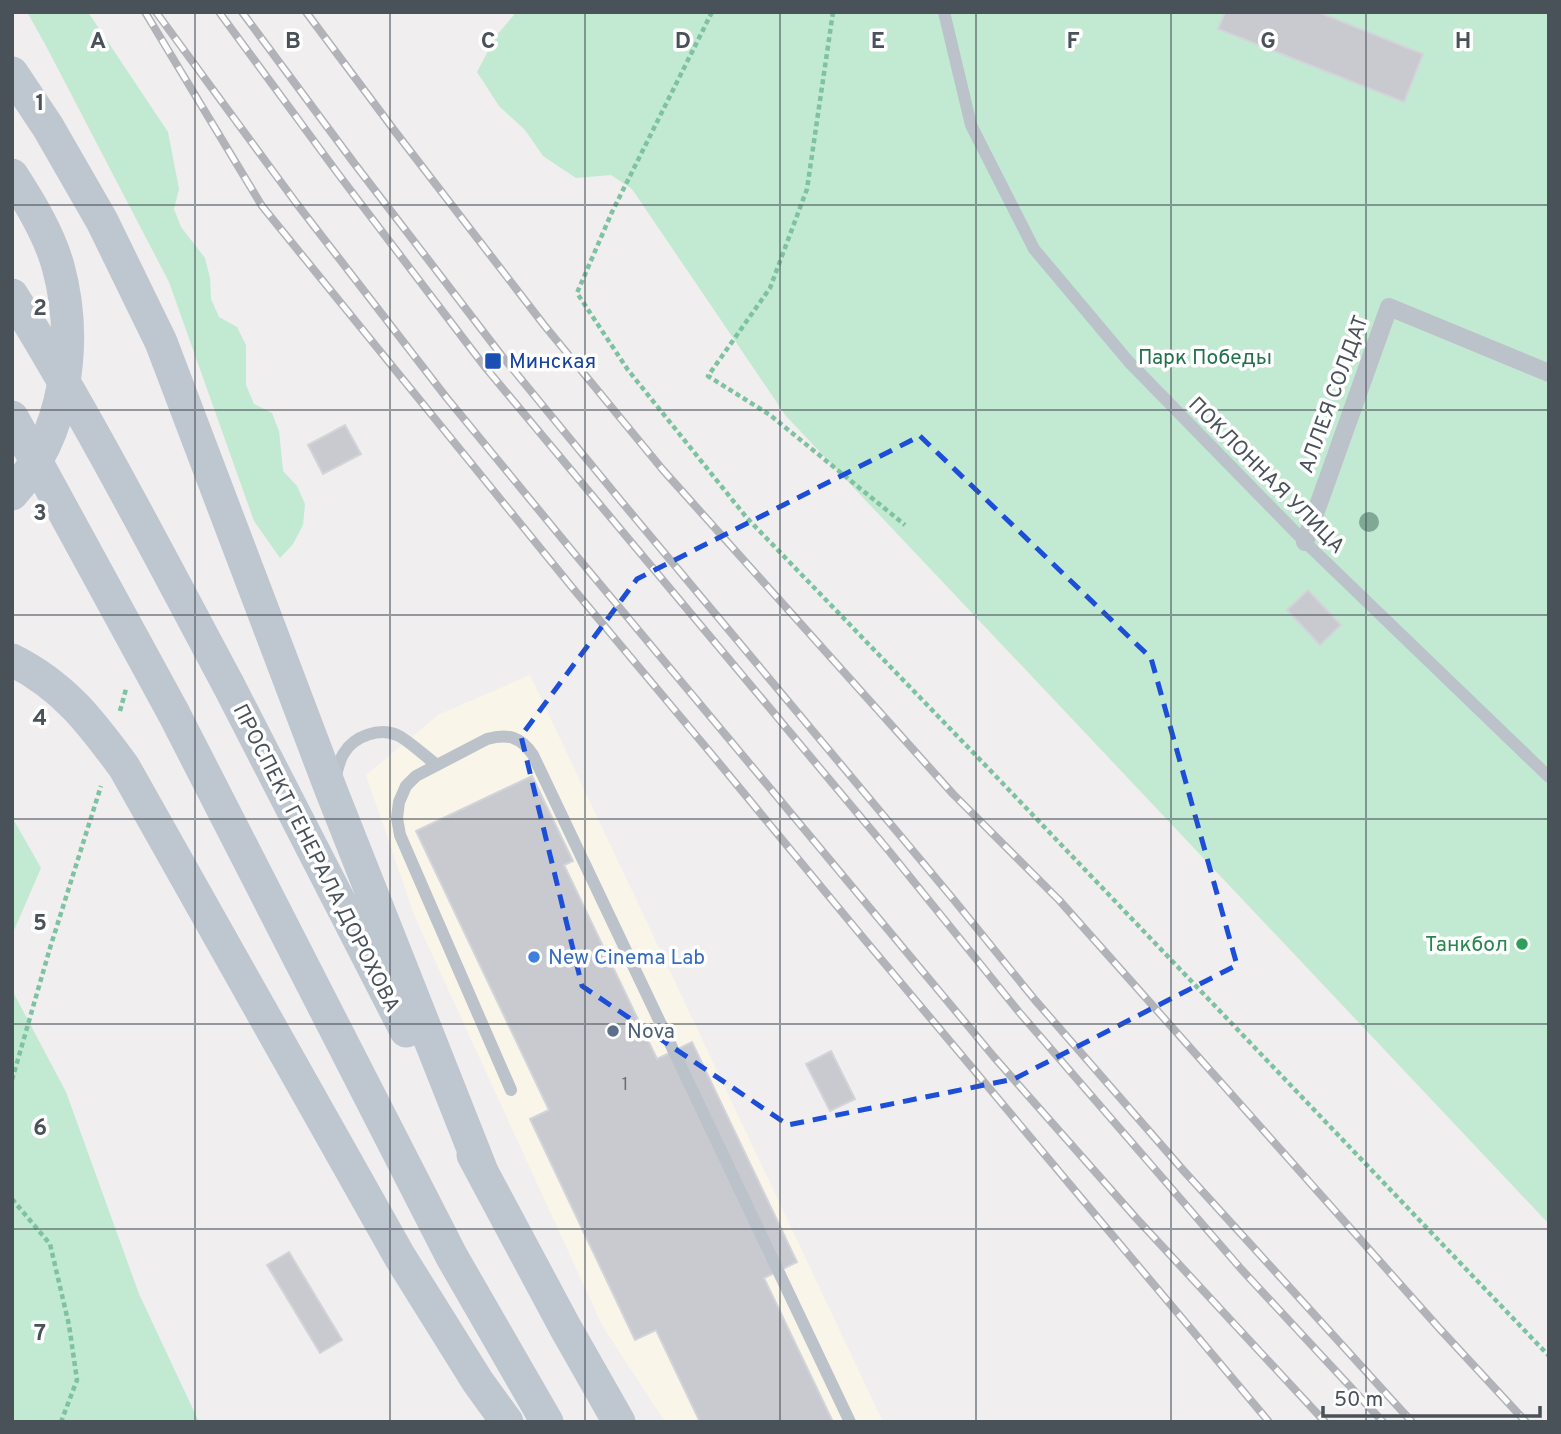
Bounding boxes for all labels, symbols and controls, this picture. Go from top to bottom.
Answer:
text: A [90,28,106,57]
text: B [285,28,301,57]
text: C [481,28,495,57]
text: D [675,28,691,57]
text: E [871,28,885,57]
text: F [1066,28,1080,57]
text: G [1260,28,1276,57]
text: H [1455,28,1471,57]
text: 1 [35,90,45,119]
text: 2 [33,295,47,324]
street label: АЛЛЕЯ СОЛДАТ [1293,312,1375,477]
park label: Парк Победы [1138,345,1272,372]
place label: Минская [509,349,596,376]
marker: Минская [483,351,503,371]
street label: ПОКЛОННАЯ УЛИЦА [1182,392,1350,560]
text: 3 [33,500,47,529]
street label: ПРОСПЕКТ ГЕНЕРАЛА ДОРОХОВА [226,700,405,1017]
text: 4 [33,705,47,734]
text: 5 [33,910,47,939]
place label: Танкбол [1425,932,1508,959]
marker: Танкбол [1514,936,1530,952]
place label: New Cinema Lab [548,945,705,972]
marker: New Cinema Lab [526,949,542,965]
place label: Nova [627,1019,675,1046]
marker: Nova [605,1023,621,1039]
house number: 1 [622,1074,628,1097]
text: 6 [33,1115,47,1144]
text: 7 [34,1320,46,1349]
scale bar [1323,1374,1540,1418]
text: 50 m [1334,1387,1383,1414]

